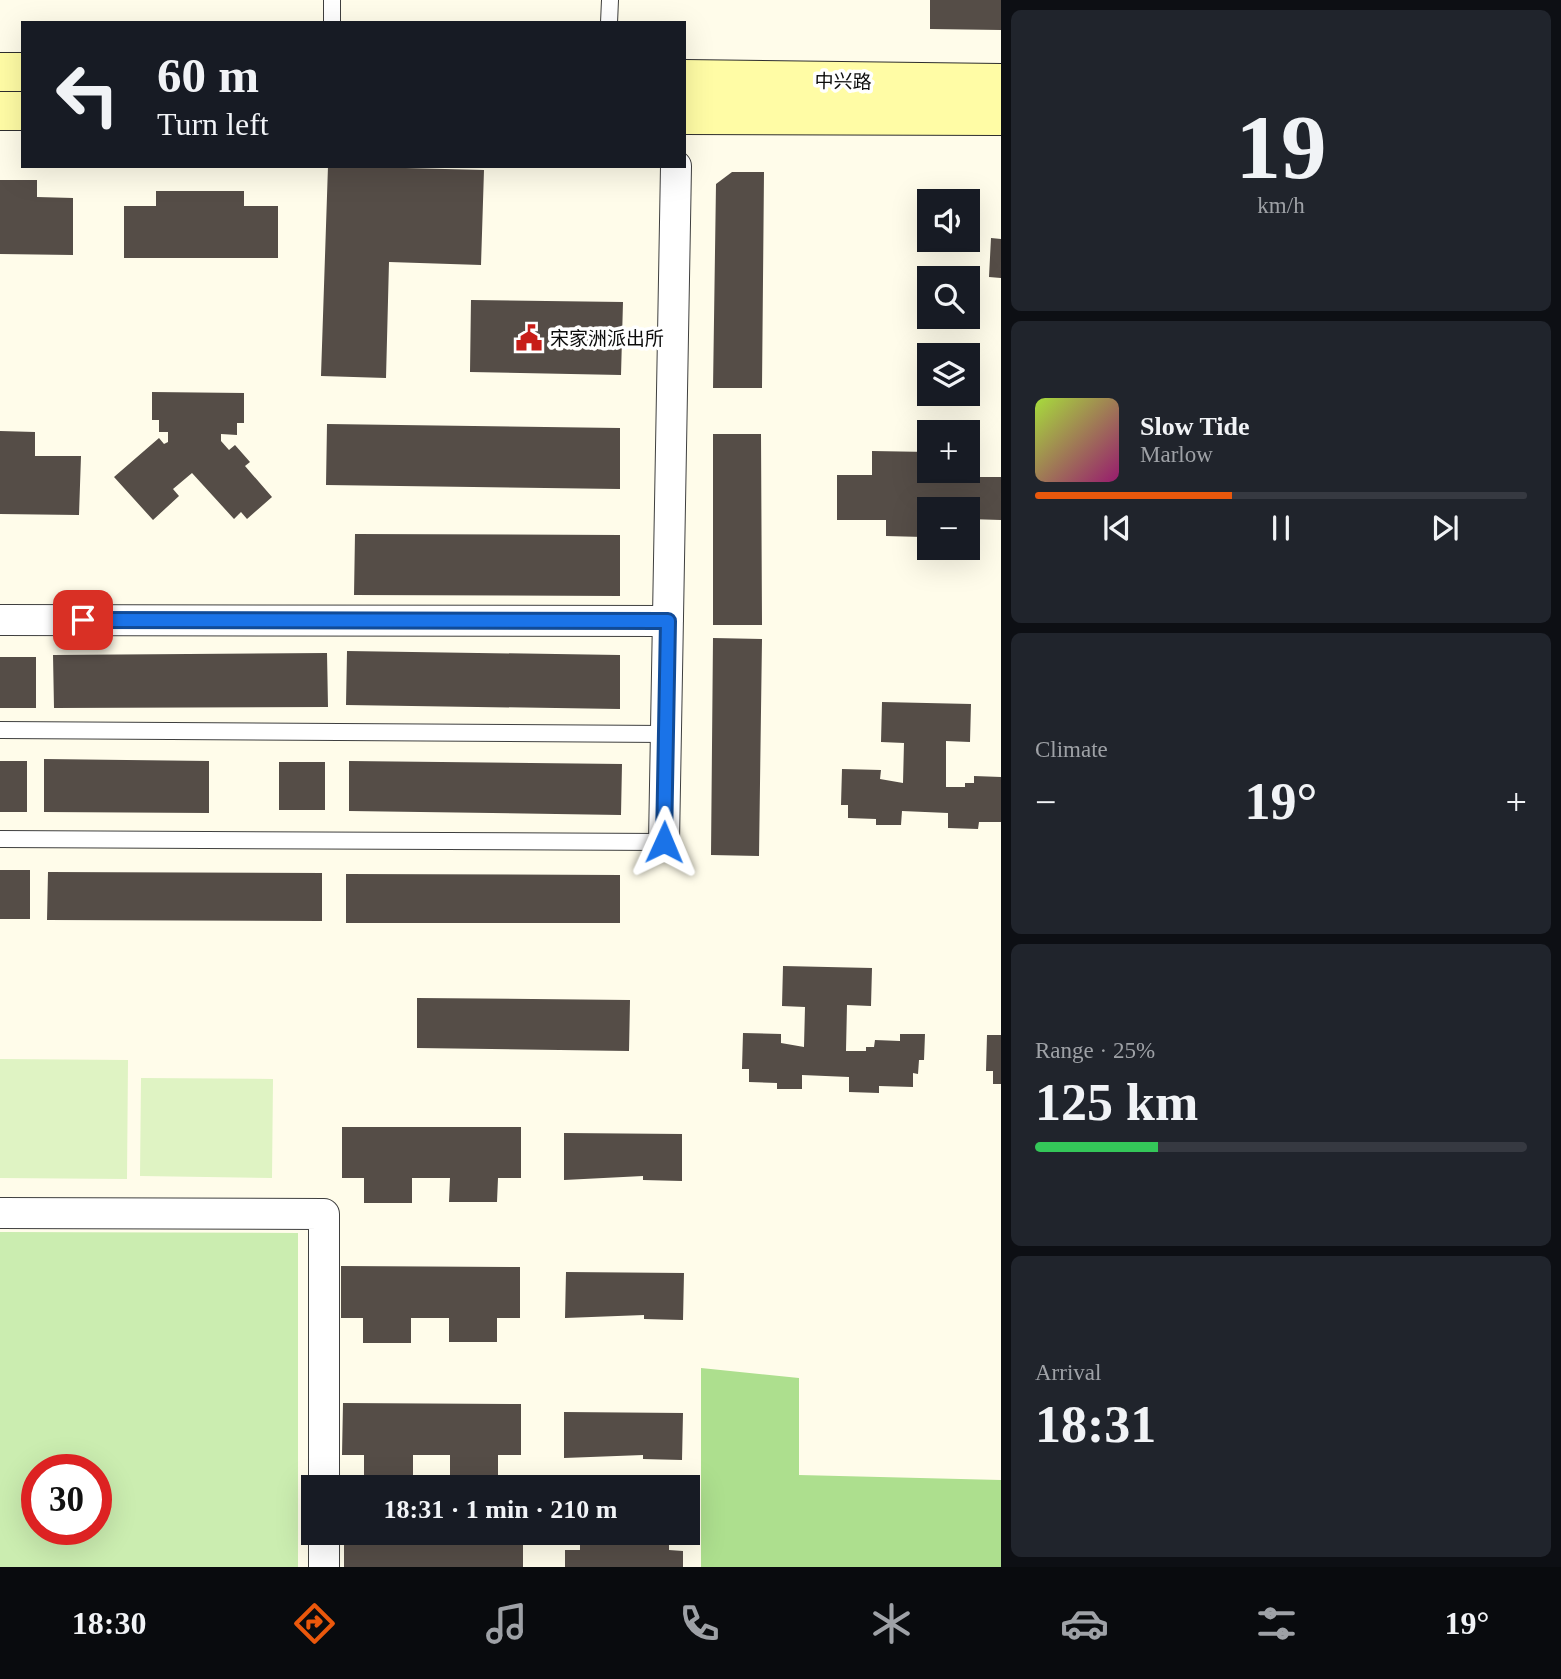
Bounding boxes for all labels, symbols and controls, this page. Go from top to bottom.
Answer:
text: 60 m [157,48,259,103]
icon: left [42,49,133,140]
street label: 中兴路 [814,71,872,92]
text: 19 [1236,97,1327,198]
text: Turn left [157,106,269,142]
map controls [917,189,980,560]
button: sound [917,189,980,252]
text: km/h [1257,193,1305,218]
button: search [917,266,980,329]
public building icon: 宋家洲派出所 [514,323,544,353]
place label: 宋家洲派出所 [550,328,664,349]
button: layers [917,343,980,406]
text: Slow Tide [1140,412,1250,441]
button: + [917,420,980,483]
text: Marlow [1140,442,1213,467]
button: − [917,497,980,560]
icon: previous [1098,509,1136,547]
icon: pause [1262,509,1300,547]
icon: next [1426,509,1464,547]
pin [53,590,113,650]
icon: arrive [64,601,102,639]
text: Climate [1035,737,1108,762]
text: 19° [1245,773,1317,830]
text: − [1035,781,1056,823]
text: + [1506,781,1527,823]
position arrow [627,805,701,879]
text: Range · 25% [1035,1038,1155,1063]
text: 125 km [1035,1074,1198,1131]
text: Arrival [1035,1360,1101,1385]
text: 18:31 [1035,1396,1156,1453]
speed limit sign: 30 [21,1454,112,1545]
text: 18:31 · 1 min · 210 m [384,1495,618,1524]
icon: directions [290,1599,339,1648]
icon: music [482,1599,531,1648]
icon: phone [675,1599,724,1648]
icon: climate [867,1599,916,1648]
icon: car [1060,1599,1109,1648]
icon: filters [1252,1599,1301,1648]
text: 18:30 [72,1605,146,1641]
text: 19° [1444,1605,1489,1641]

